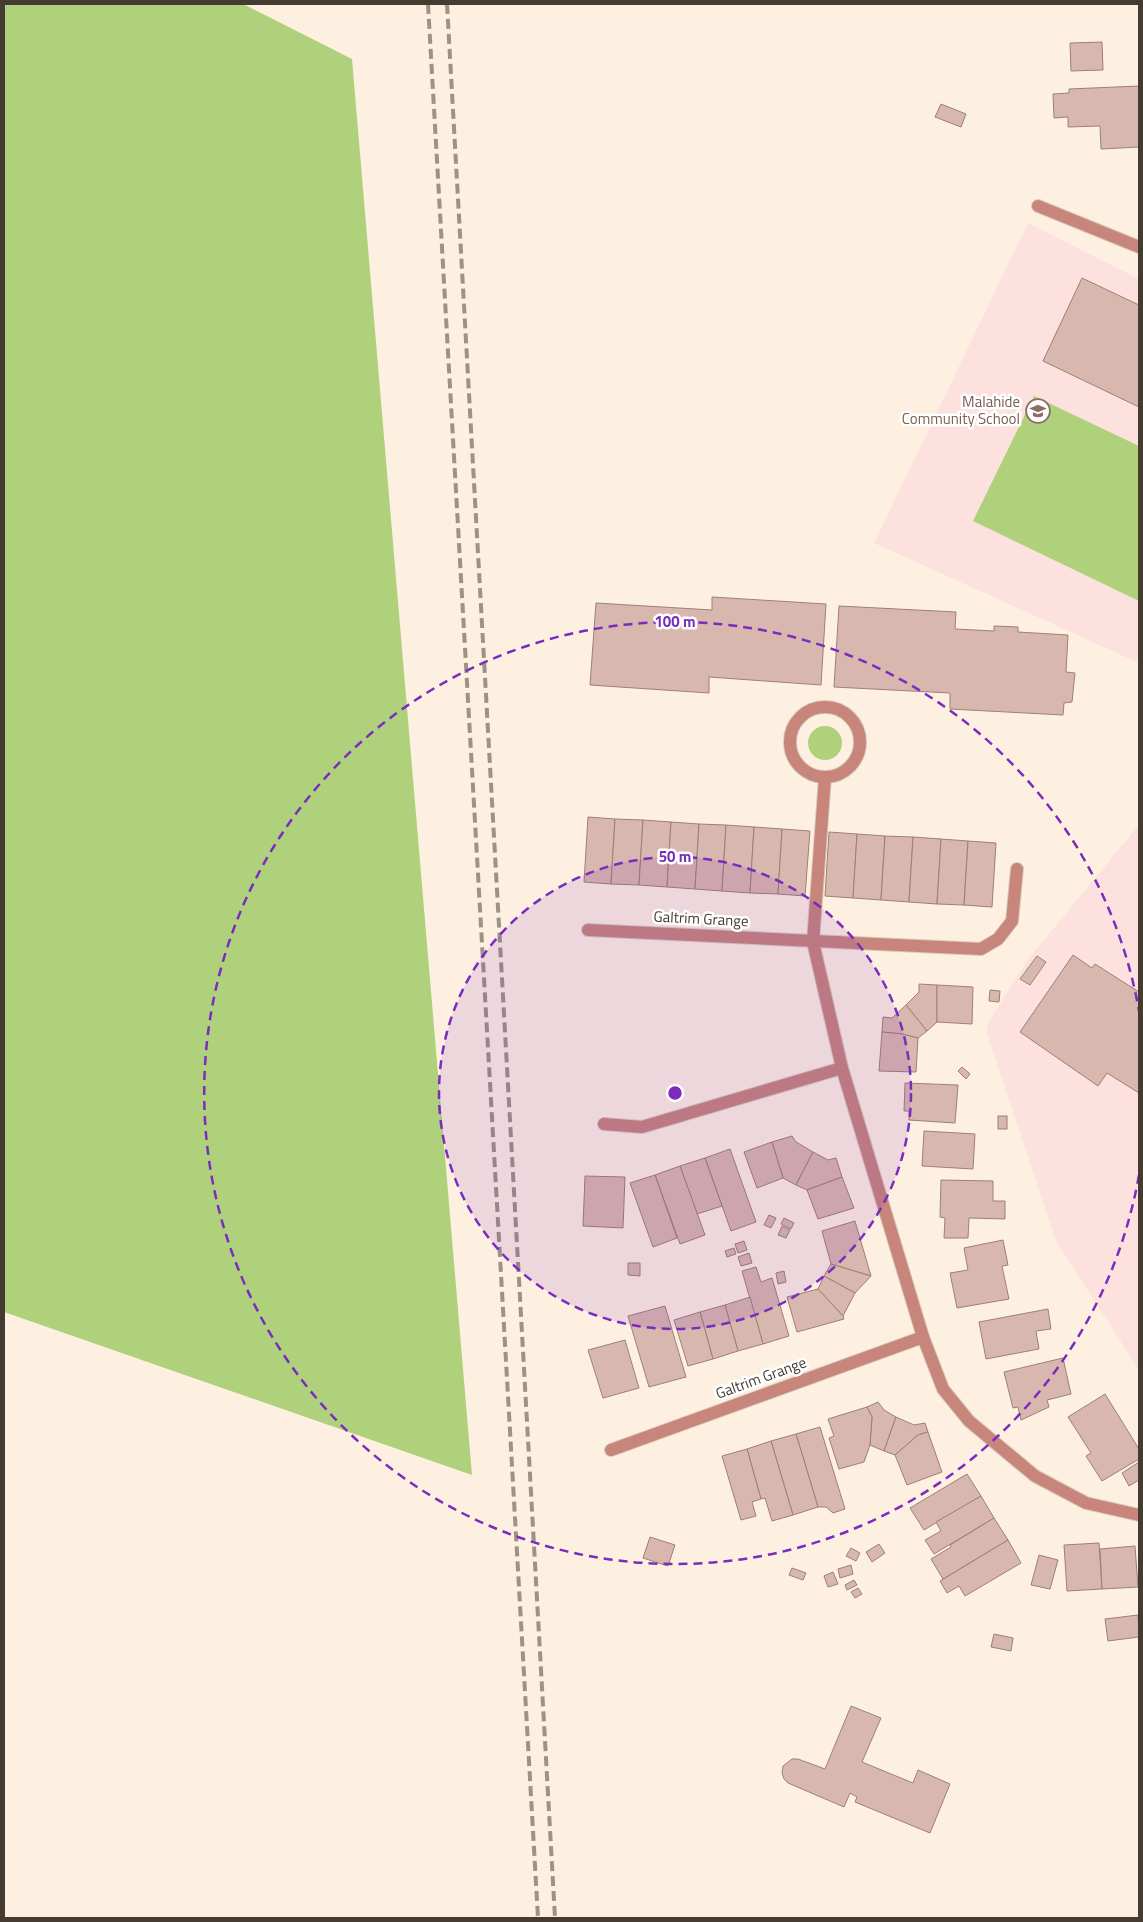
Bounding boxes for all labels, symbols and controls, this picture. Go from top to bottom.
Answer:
place label: Malahide Community School [902,390,1020,430]
school or university icon: Malahide Community School [1025,398,1051,424]
text: 100 m [654,610,696,633]
text: 50 m [659,845,691,868]
street label: Galtrim Grange [653,905,749,932]
centre of rings [666,1084,684,1102]
street label: Galtrim Grange [712,1350,809,1405]

